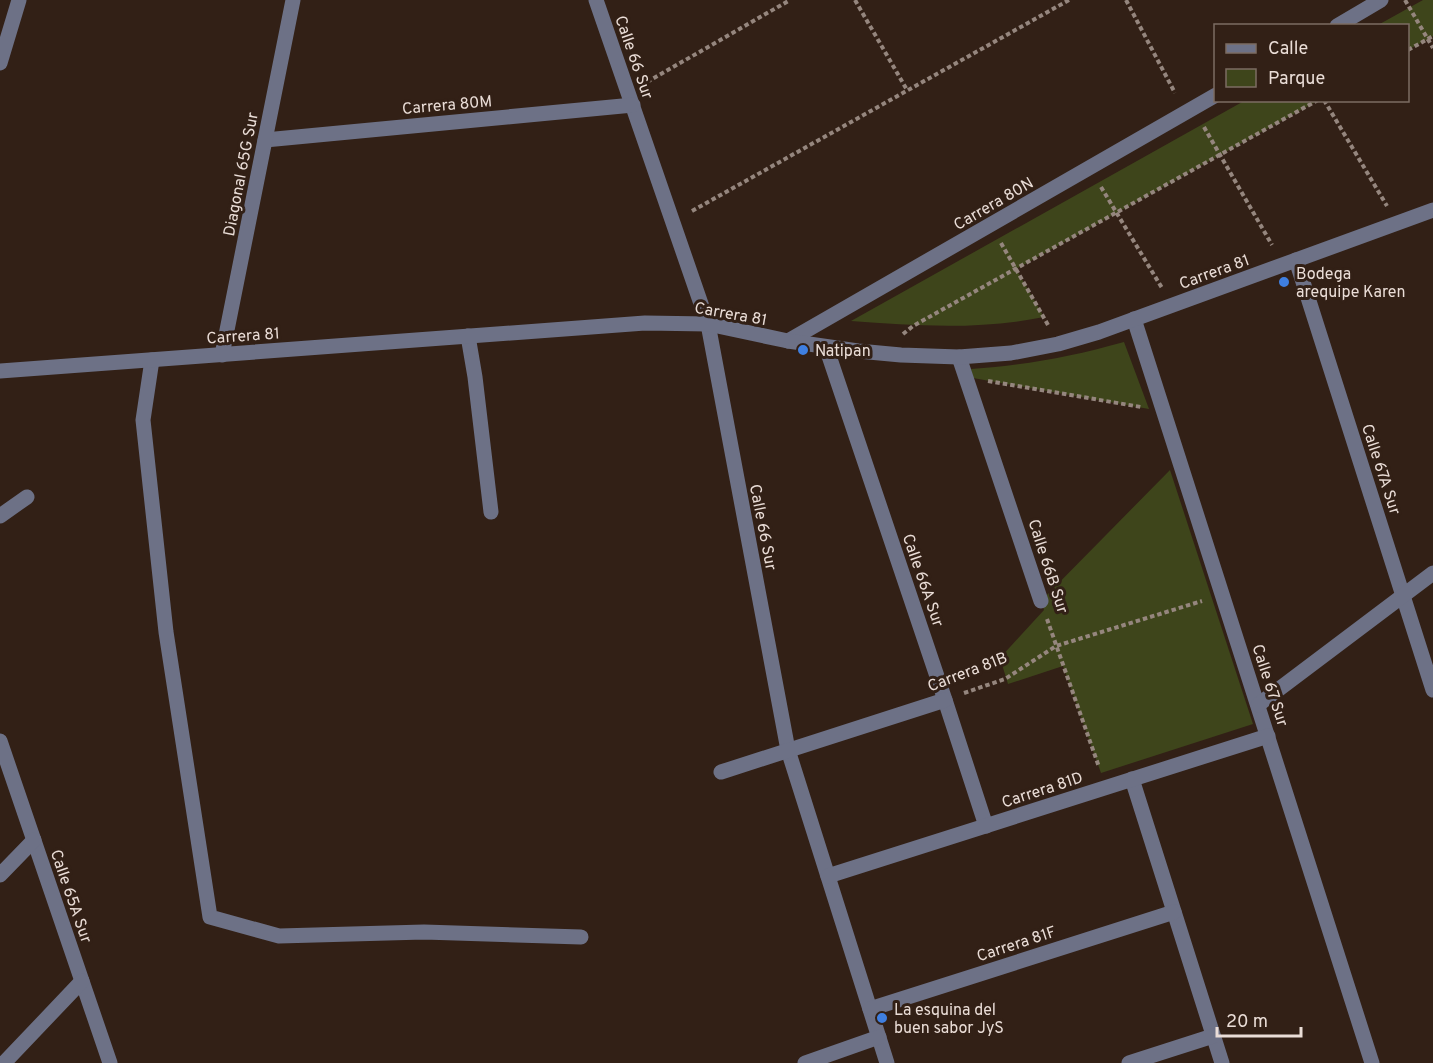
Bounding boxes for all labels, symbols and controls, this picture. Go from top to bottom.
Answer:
street label: Calle 66 Sur [609,13,657,102]
legend [1214,24,1409,102]
text: Calle [1268,38,1308,61]
text: Parque [1268,68,1325,91]
street label: Carrera 80M [401,92,493,120]
street label: Diagonal 65G Sur [220,111,264,238]
street label: Carrera 80N [950,174,1038,236]
street label: Carrera 81 [1177,251,1253,295]
place label: Bodega arequipe Karen [1296,265,1406,303]
marker: Bodega arequipe Karen [1277,275,1291,289]
street label: Carrera 81 [693,299,769,331]
street label: Carrera 81 [206,324,281,350]
place label: Natipan [815,342,871,362]
marker: Natipan [796,343,810,357]
street label: Calle 67A Sur [1356,422,1404,517]
street label: Calle 66 Sur [744,483,780,572]
street label: Calle 66B Sur [1022,517,1072,616]
street label: Calle 66A Sur [897,531,947,630]
street label: Calle 67 Sur [1246,642,1292,729]
street label: Carrera 81B [925,648,1010,697]
street label: Carrera 81D [999,768,1086,813]
street label: Calle 65A Sur [45,847,95,946]
street label: Carrera 81F [974,923,1059,967]
scale bar [1217,1000,1301,1038]
place label: La esquina del buen sabor JyS [894,1001,1004,1039]
marker: La esquina del buen sabor JyS [875,1011,889,1025]
text: 20 m [1226,1011,1268,1034]

